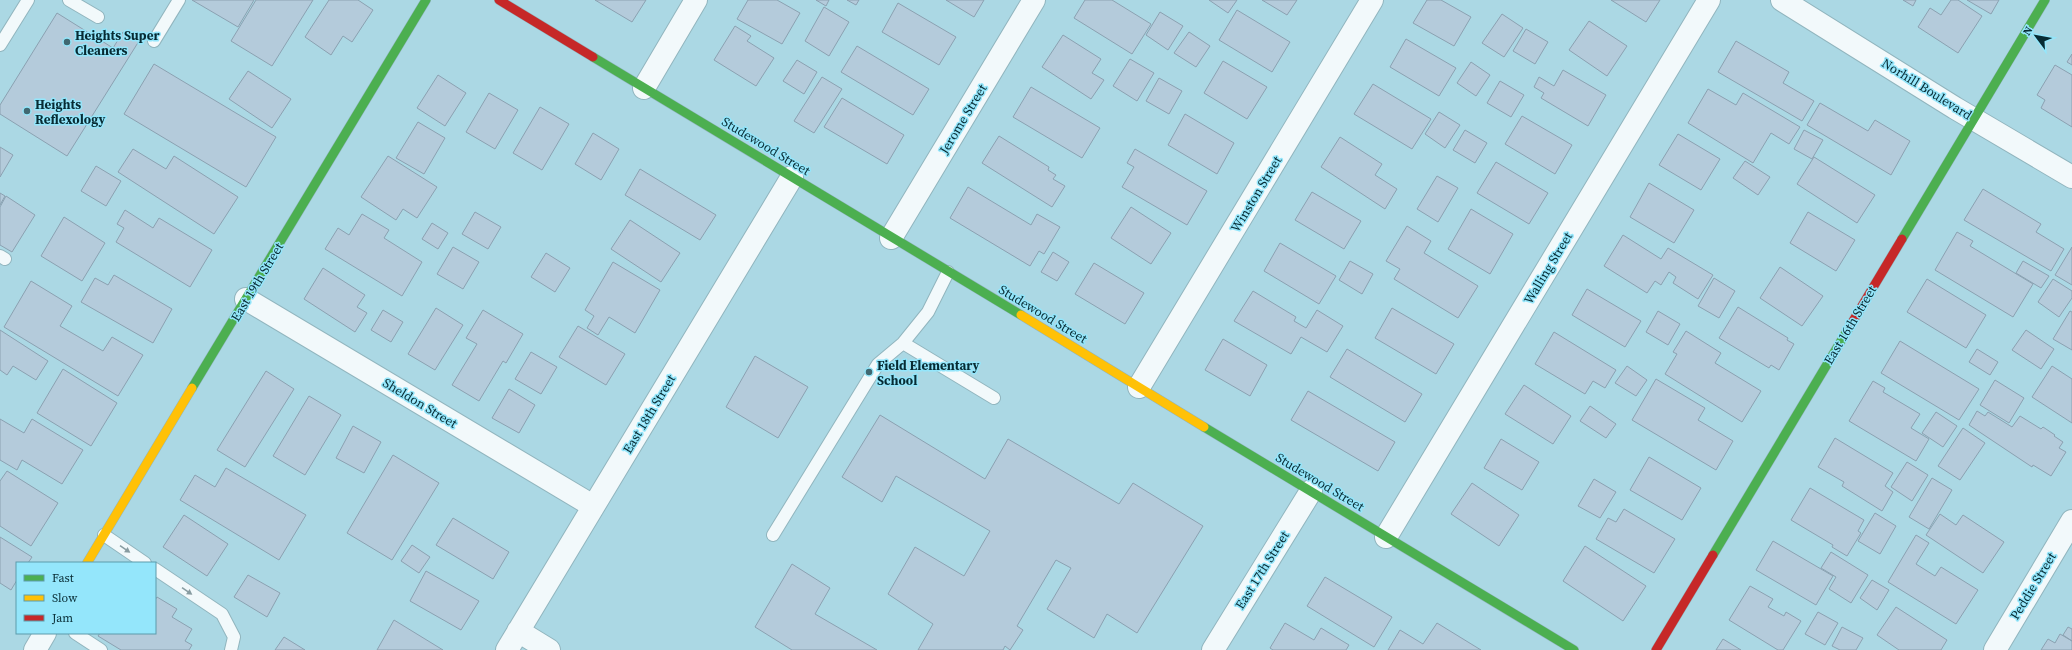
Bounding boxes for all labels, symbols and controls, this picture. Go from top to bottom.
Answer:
north arrow [2016,16,2056,56]
text: N [2019,24,2036,38]
place label: Heights Super Cleaners [75,27,160,59]
marker: Heights Super Cleaners [62,37,72,47]
street label: Norhill Boulevard [1879,54,1976,124]
street label: Jerome Street [935,80,991,158]
place label: Heights Reflexology [35,96,105,128]
marker: Heights Reflexology [22,106,32,116]
street label: Studewood Street [719,113,814,179]
street label: Winston Street [1227,152,1286,235]
street label: Walling Street [1520,228,1577,307]
street label: East 19th Street [227,239,288,325]
street label: Studewood Street [996,281,1091,347]
street label: East 16th Street [1820,282,1881,368]
place label: Field Elementary School [877,357,980,389]
marker: Field Elementary School [864,367,874,377]
street label: East 18th Street [619,371,680,457]
street label: Sheldon Street [380,374,461,432]
street label: Studewood Street [1273,449,1368,515]
street label: East 17th Street [1231,527,1293,612]
one-way arrow [120,545,130,553]
street label: Peddie Street [2006,548,2060,623]
legend [16,562,156,634]
text: Fast [52,570,74,586]
one-way arrow [182,587,193,595]
text: Slow [52,590,78,606]
text: Jam [51,610,73,626]

